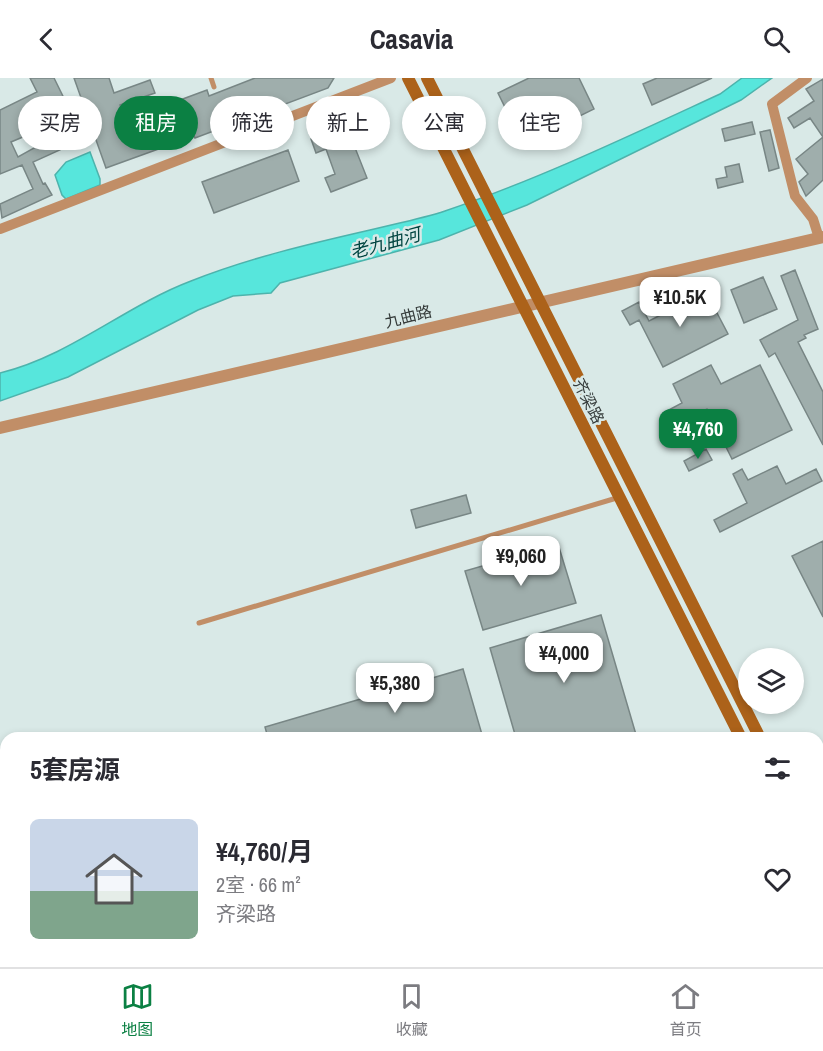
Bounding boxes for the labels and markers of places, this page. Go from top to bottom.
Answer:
pin: ¥10.5K [631,277,729,328]
pin: ¥4,760 [649,409,747,460]
pin: ¥9,060 [472,536,570,587]
pin: ¥4,000 [515,633,613,684]
pin: ¥5,380 [346,663,444,714]

